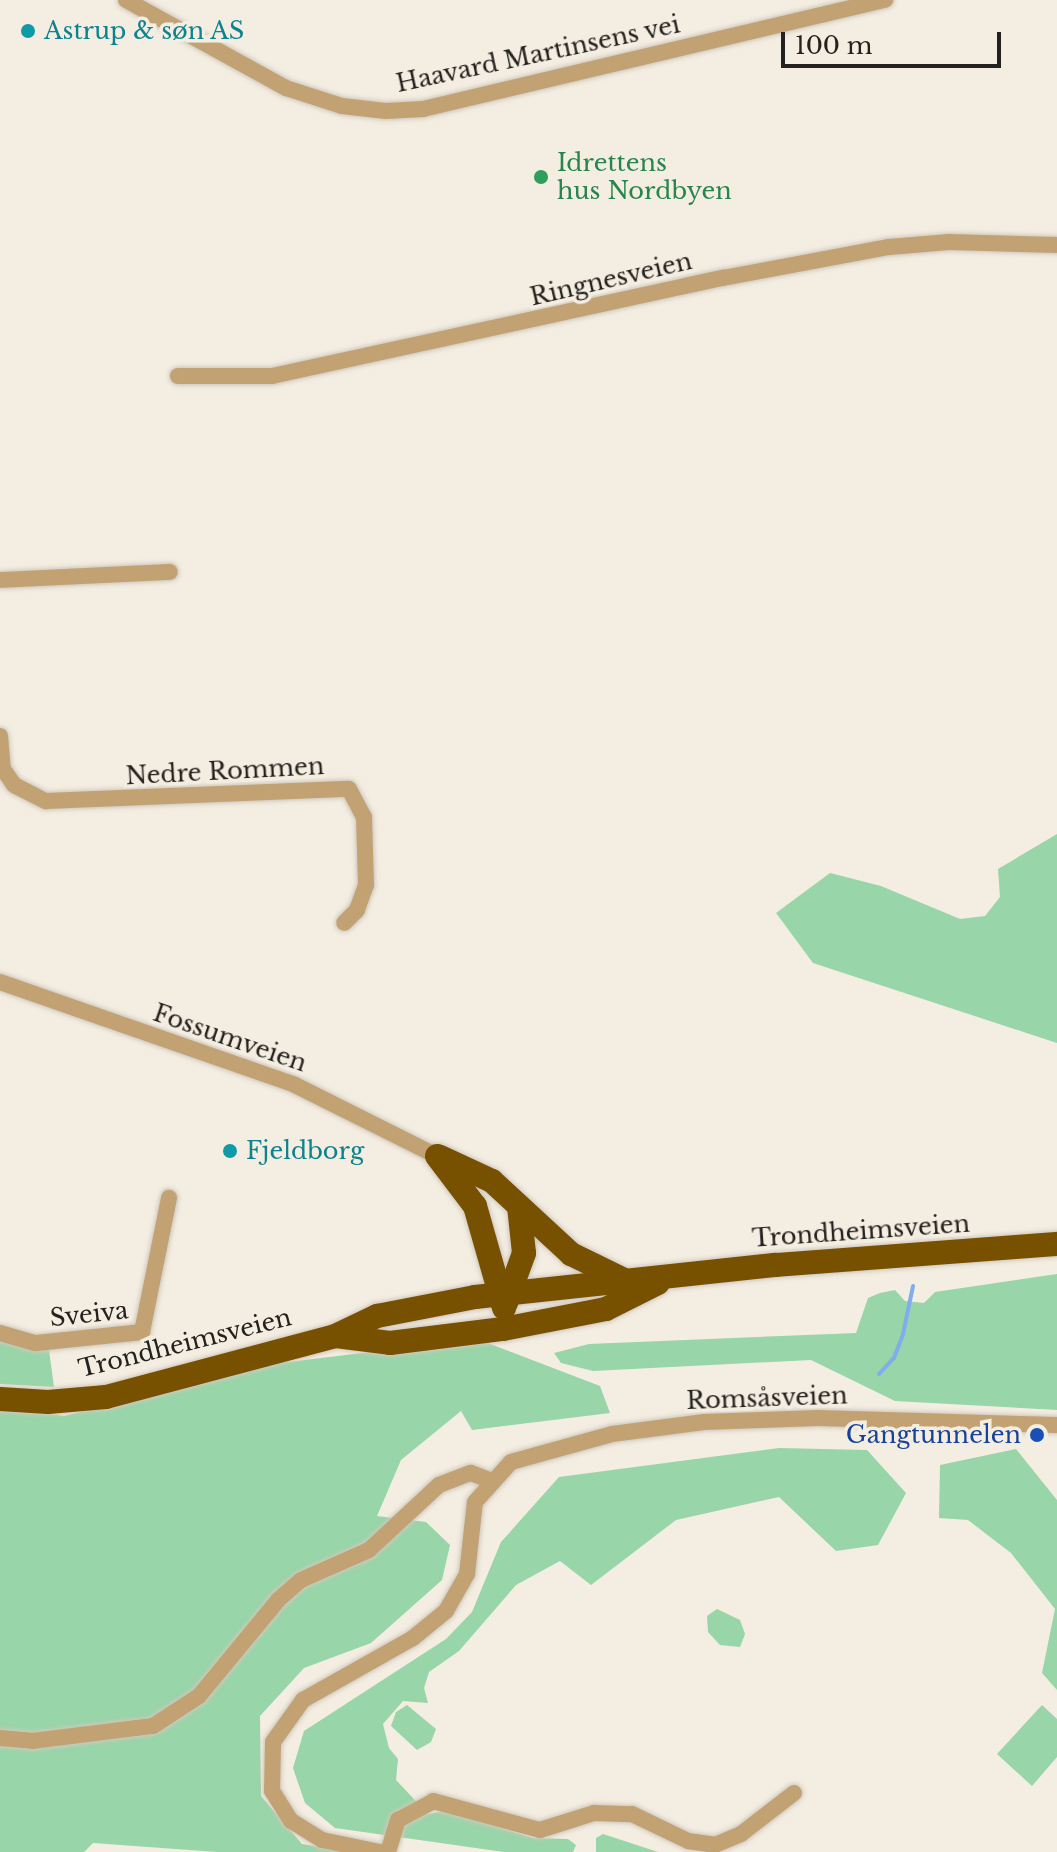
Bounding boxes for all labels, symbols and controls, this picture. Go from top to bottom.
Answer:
street label: Haavard Martinsens vei [393,10,683,98]
scale bar [785,16,1005,66]
place label: Astrup & søn AS [44,17,245,45]
marker: Astrup & søn AS [19,22,37,40]
text: 100 m [795,31,873,60]
place label: Idrettens hus Nordbyen [557,149,732,205]
marker: Idrettens hus Nordbyen [532,168,550,186]
street label: Ringnesveien [527,246,695,312]
street label: Nedre Rommen [125,751,325,791]
street label: Fossumveien [150,998,310,1078]
place label: Fjeldborg [246,1137,364,1165]
marker: Fjeldborg [221,1142,239,1160]
street label: Trondheimsveien [751,1209,971,1253]
street label: Sveiva [48,1296,130,1332]
street label: Trondheimsveien [76,1303,294,1383]
street label: Romsåsveien [686,1381,848,1415]
place label: Gangtunnelen [846,1421,1021,1449]
marker: Gangtunnelen [1028,1426,1046,1444]

